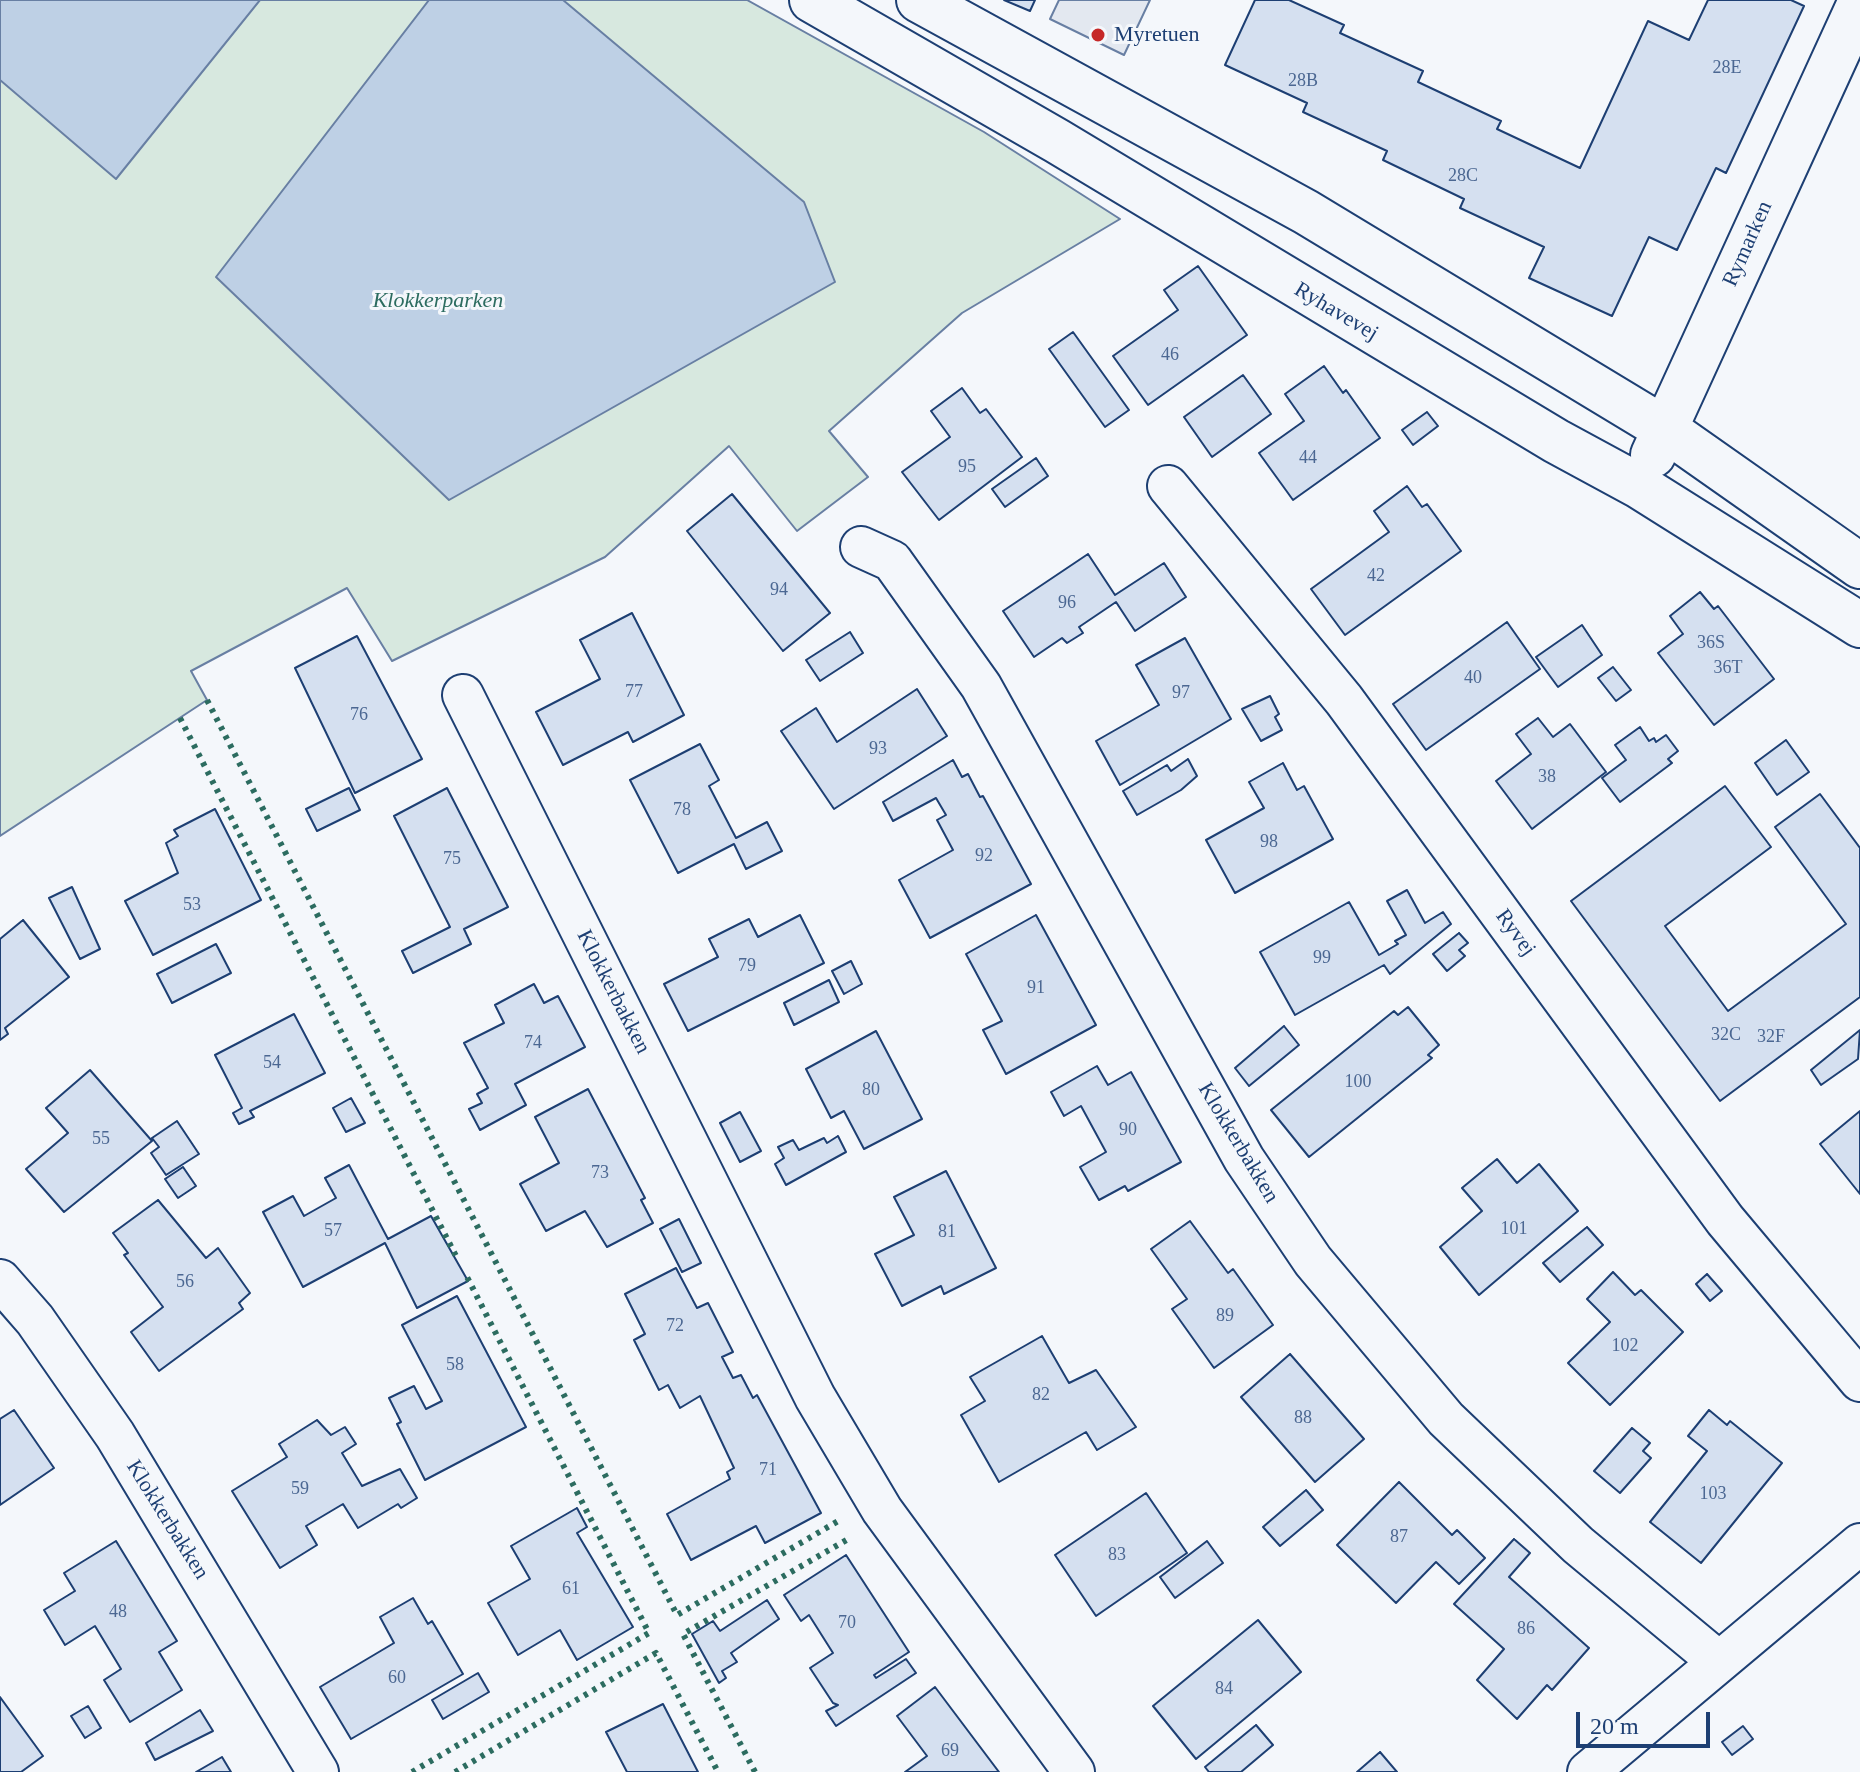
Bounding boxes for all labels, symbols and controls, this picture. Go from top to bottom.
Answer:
place label: Myretuen [1114,22,1200,48]
marker: Myretuen [1089,26,1107,44]
house number: 28E [1713,57,1741,79]
house number: 28B [1288,70,1318,92]
house number: 28C [1448,165,1478,187]
street label: Rymarken [1717,197,1779,291]
street label: Ryhavevej [1289,277,1383,347]
park label: Klokkerparken [373,288,503,314]
house number: 46 [1161,344,1179,366]
house number: 44 [1299,447,1317,469]
house number: 95 [958,456,976,478]
house number: 42 [1367,565,1385,587]
house number: 94 [770,579,788,601]
house number: 96 [1058,592,1076,614]
house number: 36S [1697,632,1725,654]
house number: 36T [1714,657,1742,679]
house number: 40 [1464,667,1482,689]
house number: 77 [625,681,643,703]
house number: 97 [1172,682,1190,704]
house number: 76 [350,704,368,726]
house number: 93 [869,738,887,760]
house number: 38 [1538,766,1556,788]
house number: 78 [673,799,691,821]
house number: 98 [1260,831,1278,853]
house number: 92 [975,845,993,867]
house number: 75 [443,848,461,870]
house number: 53 [183,894,201,916]
street label: Ryvej [1489,904,1541,962]
street label: Klokkerbakken [570,926,656,1058]
house number: 99 [1313,947,1331,969]
house number: 79 [738,955,756,977]
house number: 91 [1027,977,1045,999]
house number: 32C [1711,1024,1741,1046]
house number: 32F [1757,1026,1785,1048]
house number: 74 [524,1032,542,1054]
house number: 54 [263,1052,281,1074]
house number: 100 [1344,1071,1372,1093]
street label: Klokkerbakken [1192,1078,1284,1208]
house number: 80 [862,1079,880,1101]
house number: 90 [1119,1119,1137,1141]
house number: 55 [92,1128,110,1150]
house number: 73 [591,1162,609,1184]
house number: 101 [1500,1218,1528,1240]
house number: 57 [324,1220,342,1242]
house number: 81 [938,1221,956,1243]
house number: 56 [176,1271,194,1293]
house number: 89 [1216,1305,1234,1327]
house number: 72 [666,1315,684,1337]
house number: 102 [1612,1335,1638,1357]
house number: 58 [446,1354,464,1376]
house number: 82 [1032,1384,1050,1406]
house number: 88 [1294,1407,1312,1429]
street label: Klokkerbakken [120,1455,214,1585]
house number: 71 [759,1459,777,1481]
house number: 59 [291,1478,309,1500]
house number: 103 [1700,1483,1726,1505]
house number: 87 [1390,1526,1408,1548]
house number: 83 [1108,1544,1126,1566]
house number: 61 [562,1578,580,1600]
house number: 48 [109,1601,127,1623]
house number: 70 [838,1612,856,1634]
house number: 86 [1517,1618,1535,1640]
house number: 60 [388,1667,406,1689]
house number: 84 [1215,1678,1233,1700]
scale bar [1580,1696,1714,1746]
text: 20 m [1590,1713,1639,1739]
house number: 69 [941,1740,959,1762]

